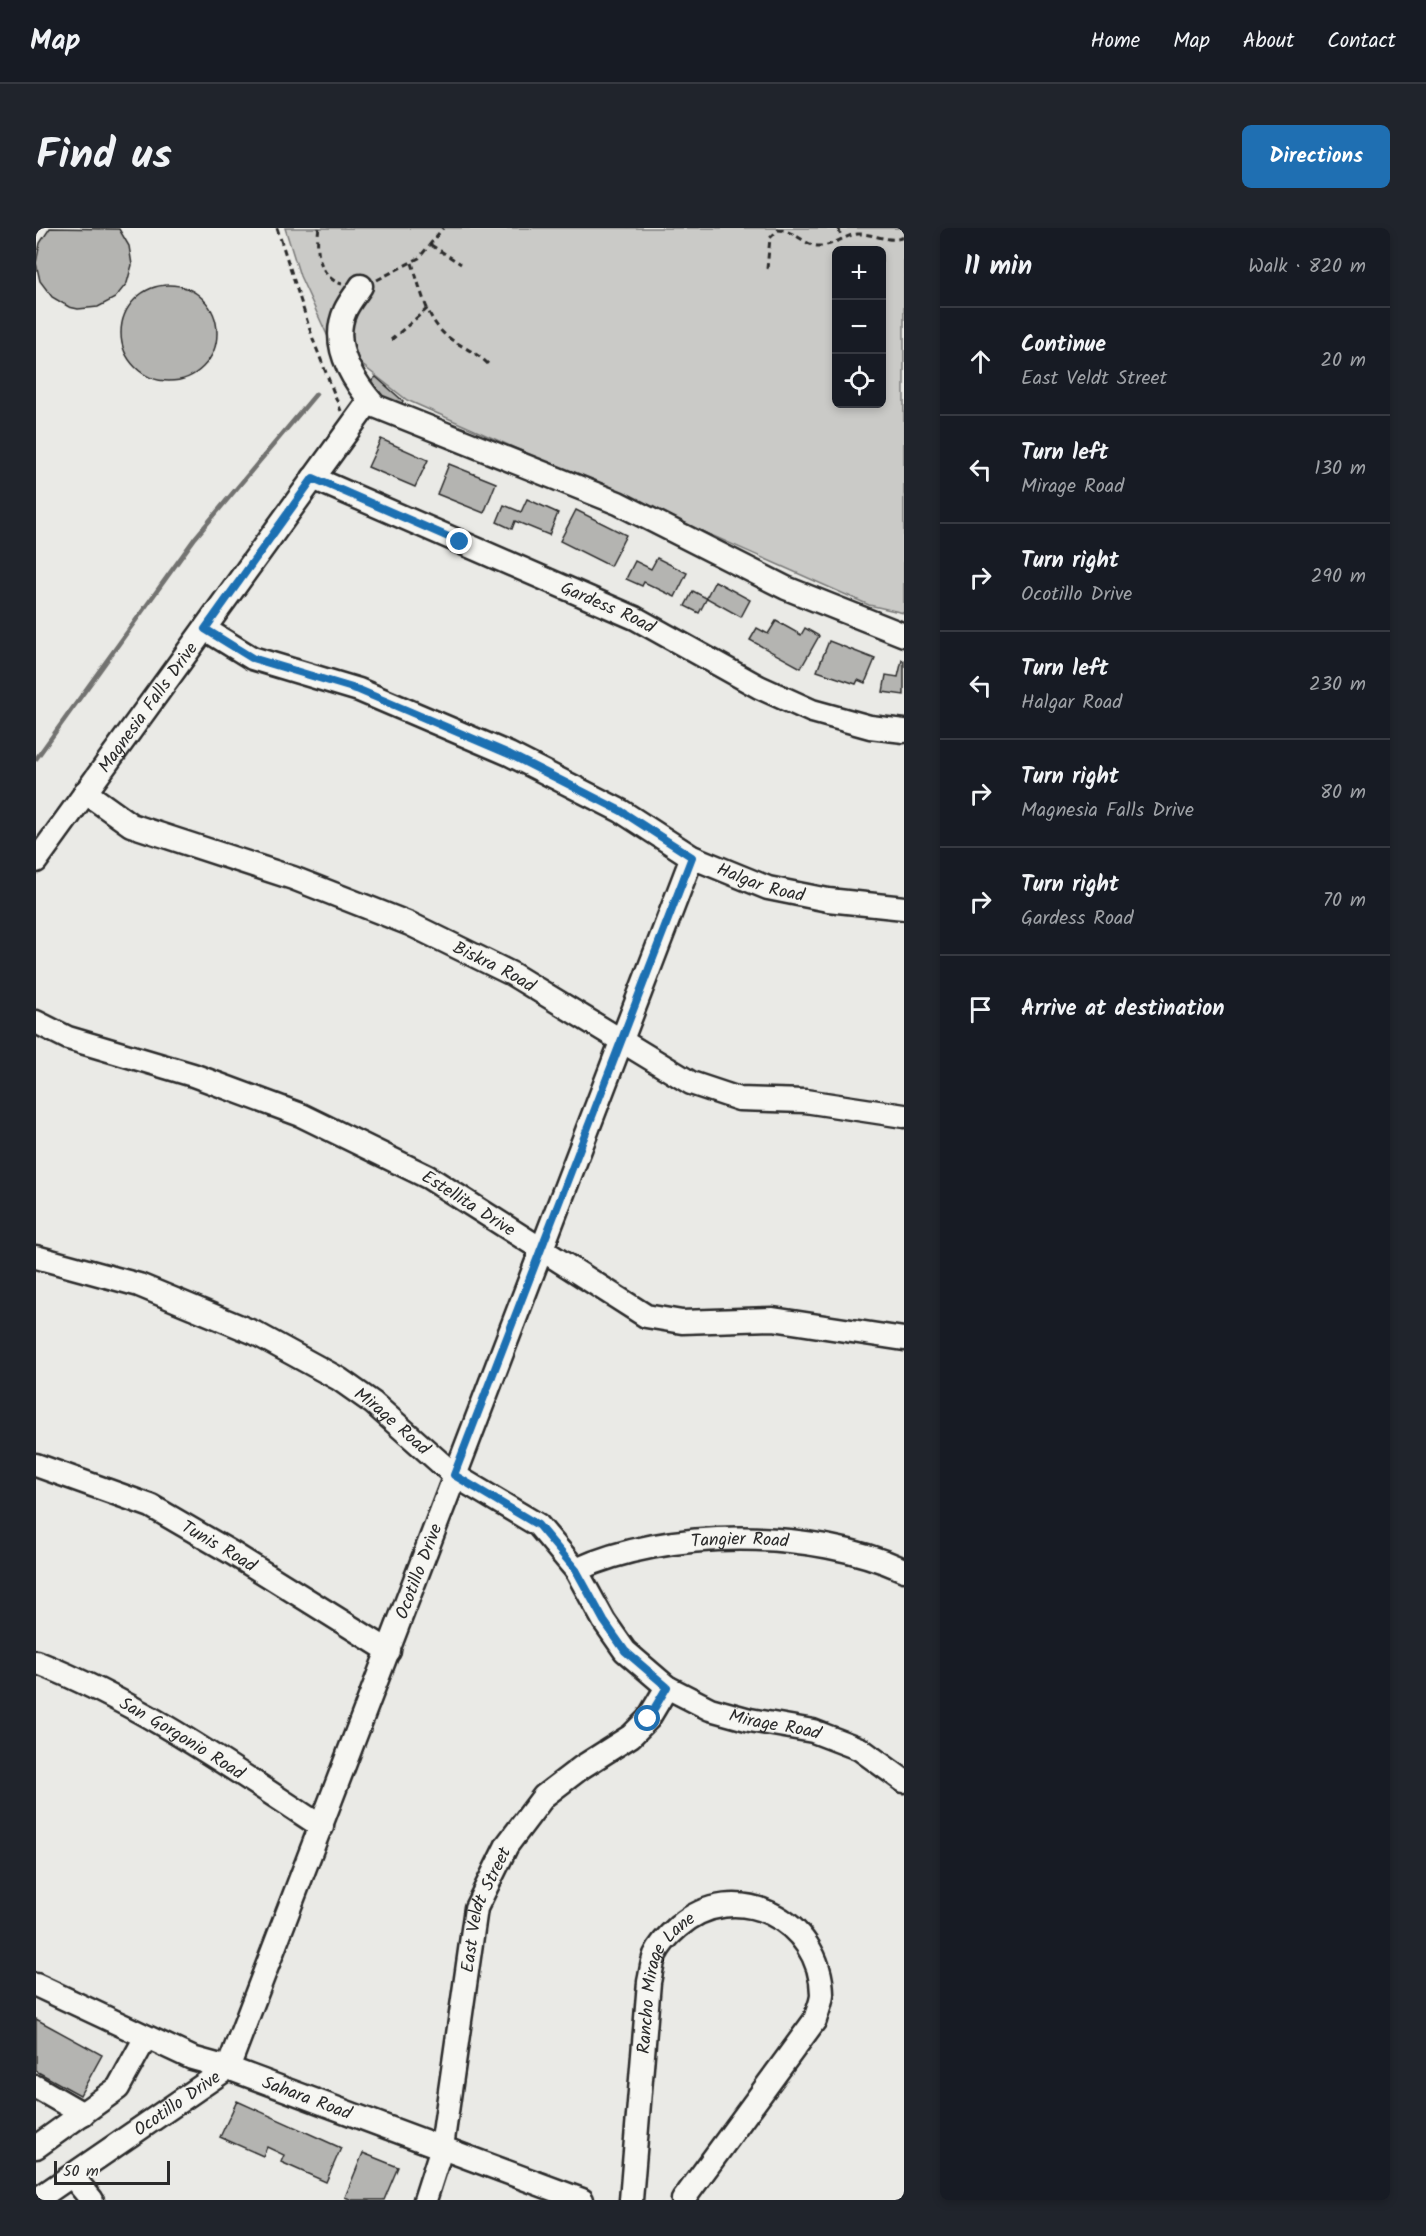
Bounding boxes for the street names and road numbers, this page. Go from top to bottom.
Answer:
street label: Gardess Road [556,574,661,643]
street label: Magnesia Falls Drive [91,636,206,780]
street label: Halgar Road [712,856,808,911]
street label: Biskra Road [447,934,541,1001]
street label: Estellita Drive [415,1163,521,1245]
street label: Mirage Road [347,1381,437,1464]
street label: Tunis Road [175,1513,263,1581]
street label: Ocotillo Drive [388,1520,451,1624]
street label: Tangier Road [690,1525,791,1557]
street label: San Gorgonio Road [114,1690,251,1789]
street label: Mirage Road [725,1702,826,1749]
street label: East Veldt Street [454,1841,520,1975]
street label: Rancho Mirage Lane [630,1905,701,2055]
street label: Ocotillo Drive [128,2064,227,2145]
street label: Sahara Road [258,2069,357,2129]

